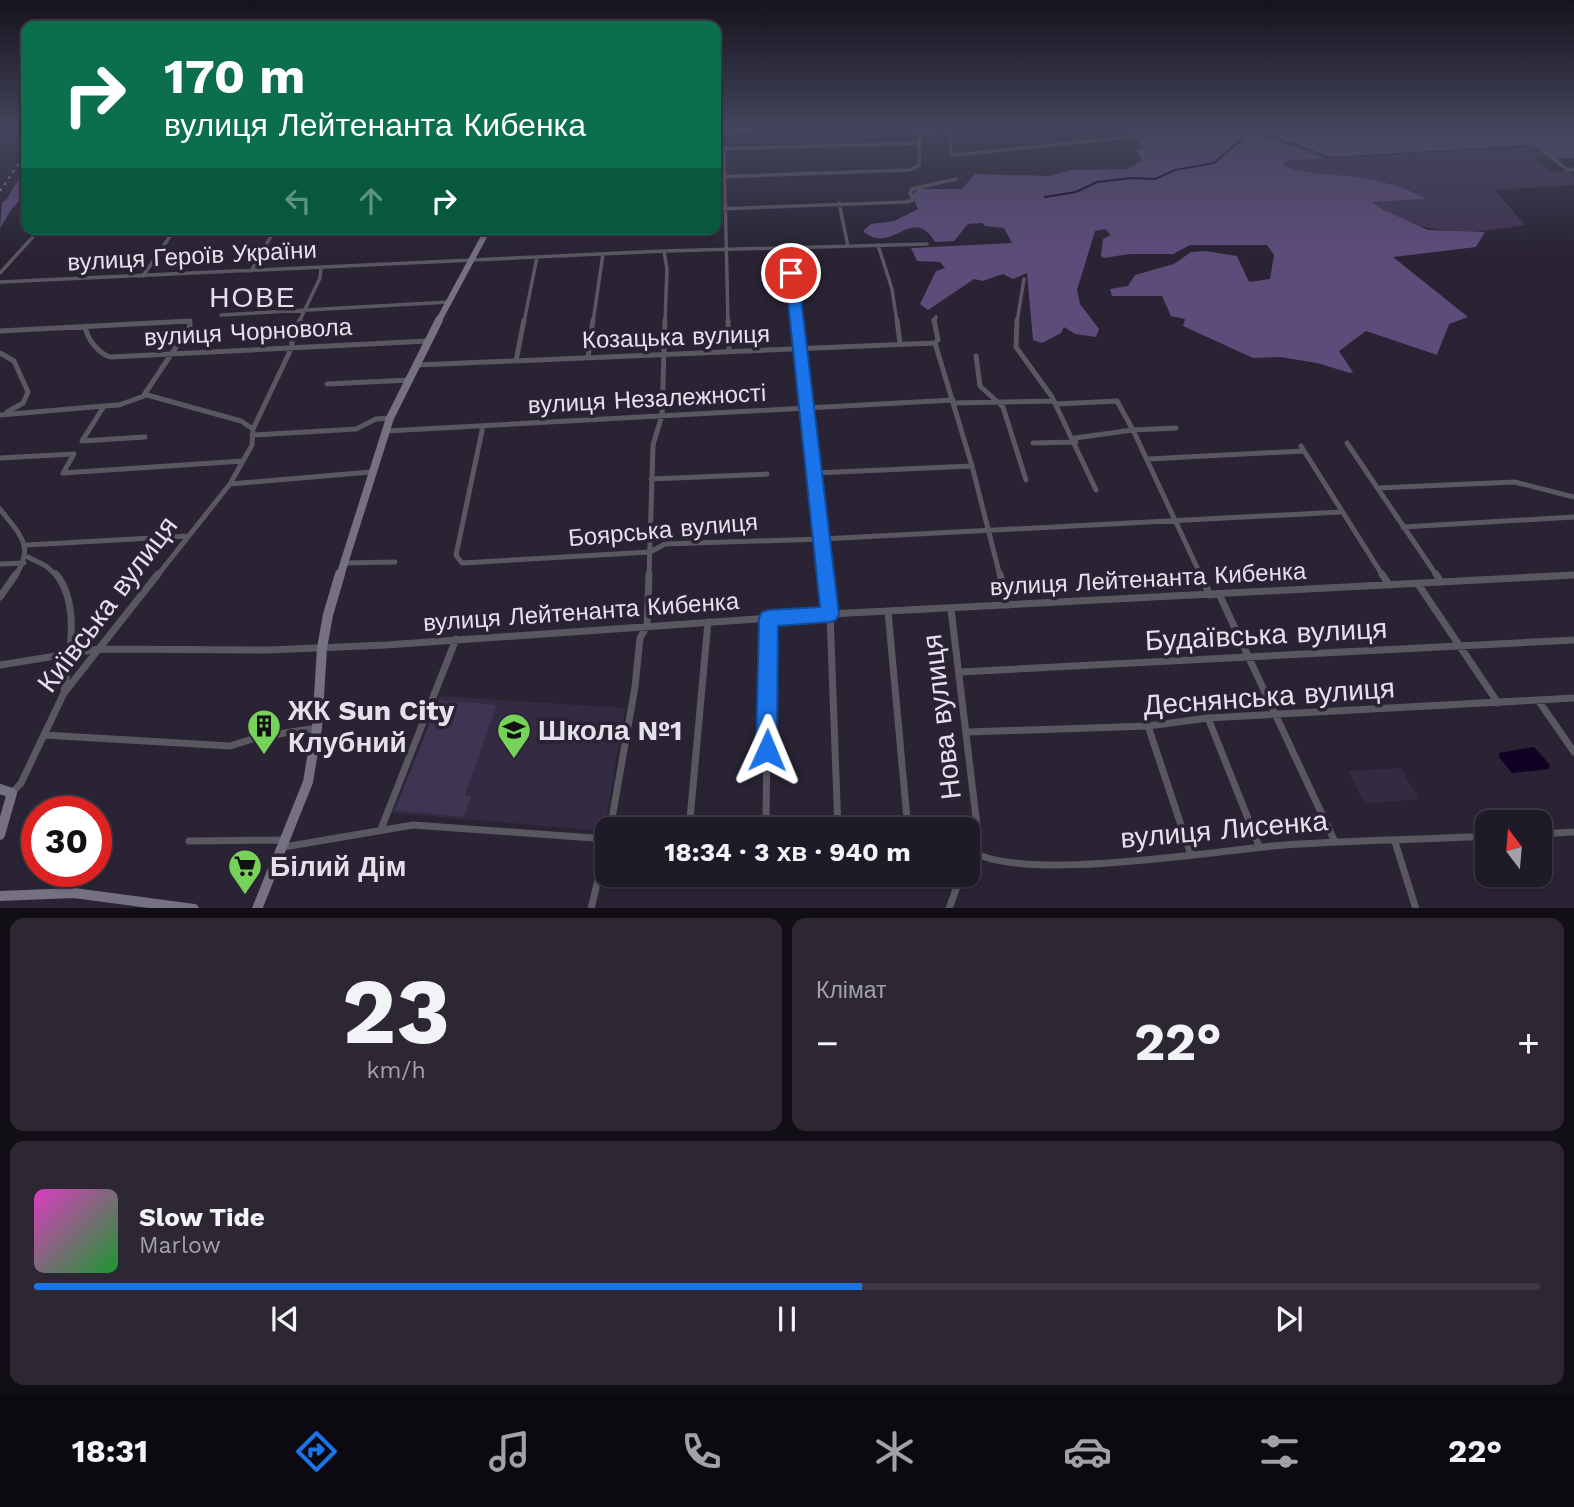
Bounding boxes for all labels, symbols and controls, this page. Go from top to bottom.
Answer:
text: 170 m [164,47,305,105]
icon: right [49,49,140,140]
text: вулиця Лейтенанта Кибенка [164,106,586,144]
icon: left [279,182,317,220]
icon: ahead [352,182,390,220]
icon: right [425,182,463,220]
street label: вулиця Героїв України [67,235,317,277]
pin [761,243,821,303]
icon: arrive [772,254,810,292]
district label: НОВЕ [209,281,297,314]
street label: вулиця Чорновола [143,313,353,351]
street label: Козацька вулиця [582,320,770,354]
street label: вулиця Незалежності [527,379,767,419]
street label: Боярська вулиця [567,508,759,552]
street label: Київська вулиця [31,510,184,699]
street label: вулиця Лейтенанта Кибенка [989,557,1307,601]
street label: вулиця Лейтенанта Кибенка [422,587,741,637]
street label: Будаївська вулиця [1144,612,1388,657]
street label: Нова вулиця [915,632,968,801]
street label: Деснянська вулиця [1142,671,1396,722]
place label: ЖК Sun City Клубний [287,694,455,759]
building icon: ЖК Sun City Клубний [245,707,283,756]
school or university icon: Школа №1 [495,711,533,760]
position arrow [730,713,804,787]
place label: Школа №1 [538,714,682,747]
speed limit sign: 30 [21,796,112,887]
street label: вулиця Лисенка [1119,804,1329,855]
north arrow [1475,810,1552,887]
map controls [1475,810,1552,887]
text: 18:34 · 3 хв · 940 m [664,837,911,867]
supermarket icon: Білий Дім [226,847,264,896]
place label: Білий Дім [270,850,407,883]
text: 23 [342,958,450,1065]
text: Клімат [816,977,887,1004]
text: 22° [1134,1012,1222,1073]
text: − [816,1021,839,1065]
text: + [1517,1021,1540,1065]
text: km/h [366,1057,426,1084]
text: Slow Tide [139,1202,265,1232]
text: Marlow [139,1232,221,1259]
icon: previous [266,1300,304,1338]
icon: pause [768,1300,806,1338]
icon: next [1270,1300,1308,1338]
icon: directions [292,1427,341,1476]
icon: music [485,1427,534,1476]
icon: phone [677,1427,726,1476]
icon: climate [870,1427,919,1476]
icon: car [1063,1427,1112,1476]
icon: filters [1255,1427,1304,1476]
text: 18:31 [72,1432,148,1470]
text: 22° [1448,1432,1502,1470]

